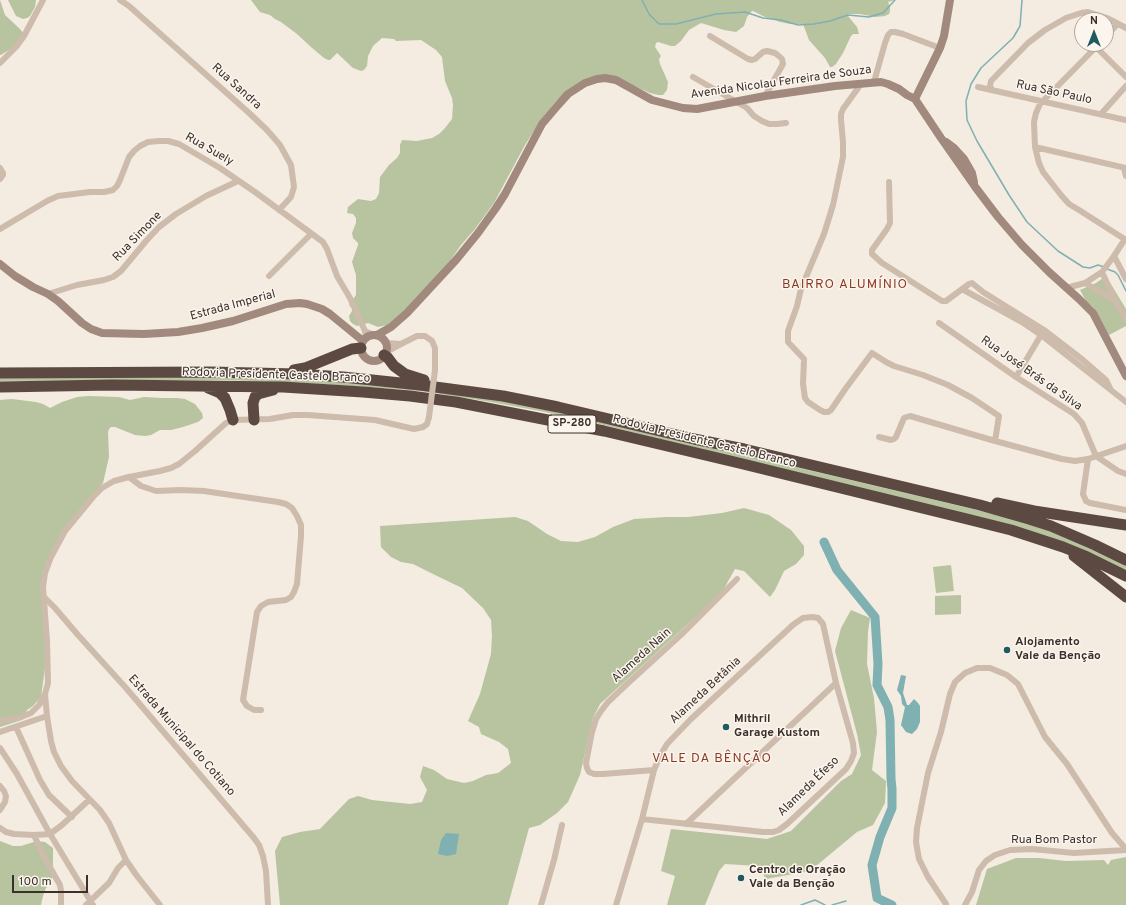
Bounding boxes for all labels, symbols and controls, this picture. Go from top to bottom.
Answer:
north arrow [1074,12,1114,52]
text: N [1090,14,1098,28]
street label: Rua Sandra [208,61,264,113]
street label: Avenida Nicolau Ferreira de Souza [690,63,872,103]
street label: Rua São Paulo [1015,78,1093,108]
street label: Rua Suely [182,130,236,170]
street label: Rua Simone [110,209,166,265]
district label: BAIRRO ALUMÍNIO [782,277,908,293]
street label: Estrada Imperial [189,288,277,324]
street label: Rua José Brás da Silva [978,334,1084,414]
street label: Rodovia Presidente Castelo Branco [182,366,370,386]
street label: Rodovia Presidente Castelo Branco [611,412,797,472]
road number: SP-280 [548,415,596,433]
street label: Alameda Nain [609,626,675,686]
place label: Alojamento Vale da Benção [1015,636,1101,664]
marker: Alojamento Vale da Benção [1002,645,1012,655]
street label: Alameda Betânia [668,654,744,728]
street label: Estrada Municipal do Cotiano [124,672,238,800]
place label: Mithril Garage Kustom [734,713,820,741]
marker: Mithril Garage Kustom [721,722,731,732]
district label: VALE DA BÊNÇÃO [652,751,772,767]
street label: Alameda Éfeso [775,754,843,820]
street label: Rua Bom Pastor [1011,834,1097,848]
place label: Centro de Oração Vale da Benção [749,864,846,892]
scale bar [14,867,90,893]
marker: Centro de Oração Vale da Benção [736,873,746,883]
text: 100 m [19,874,52,890]

